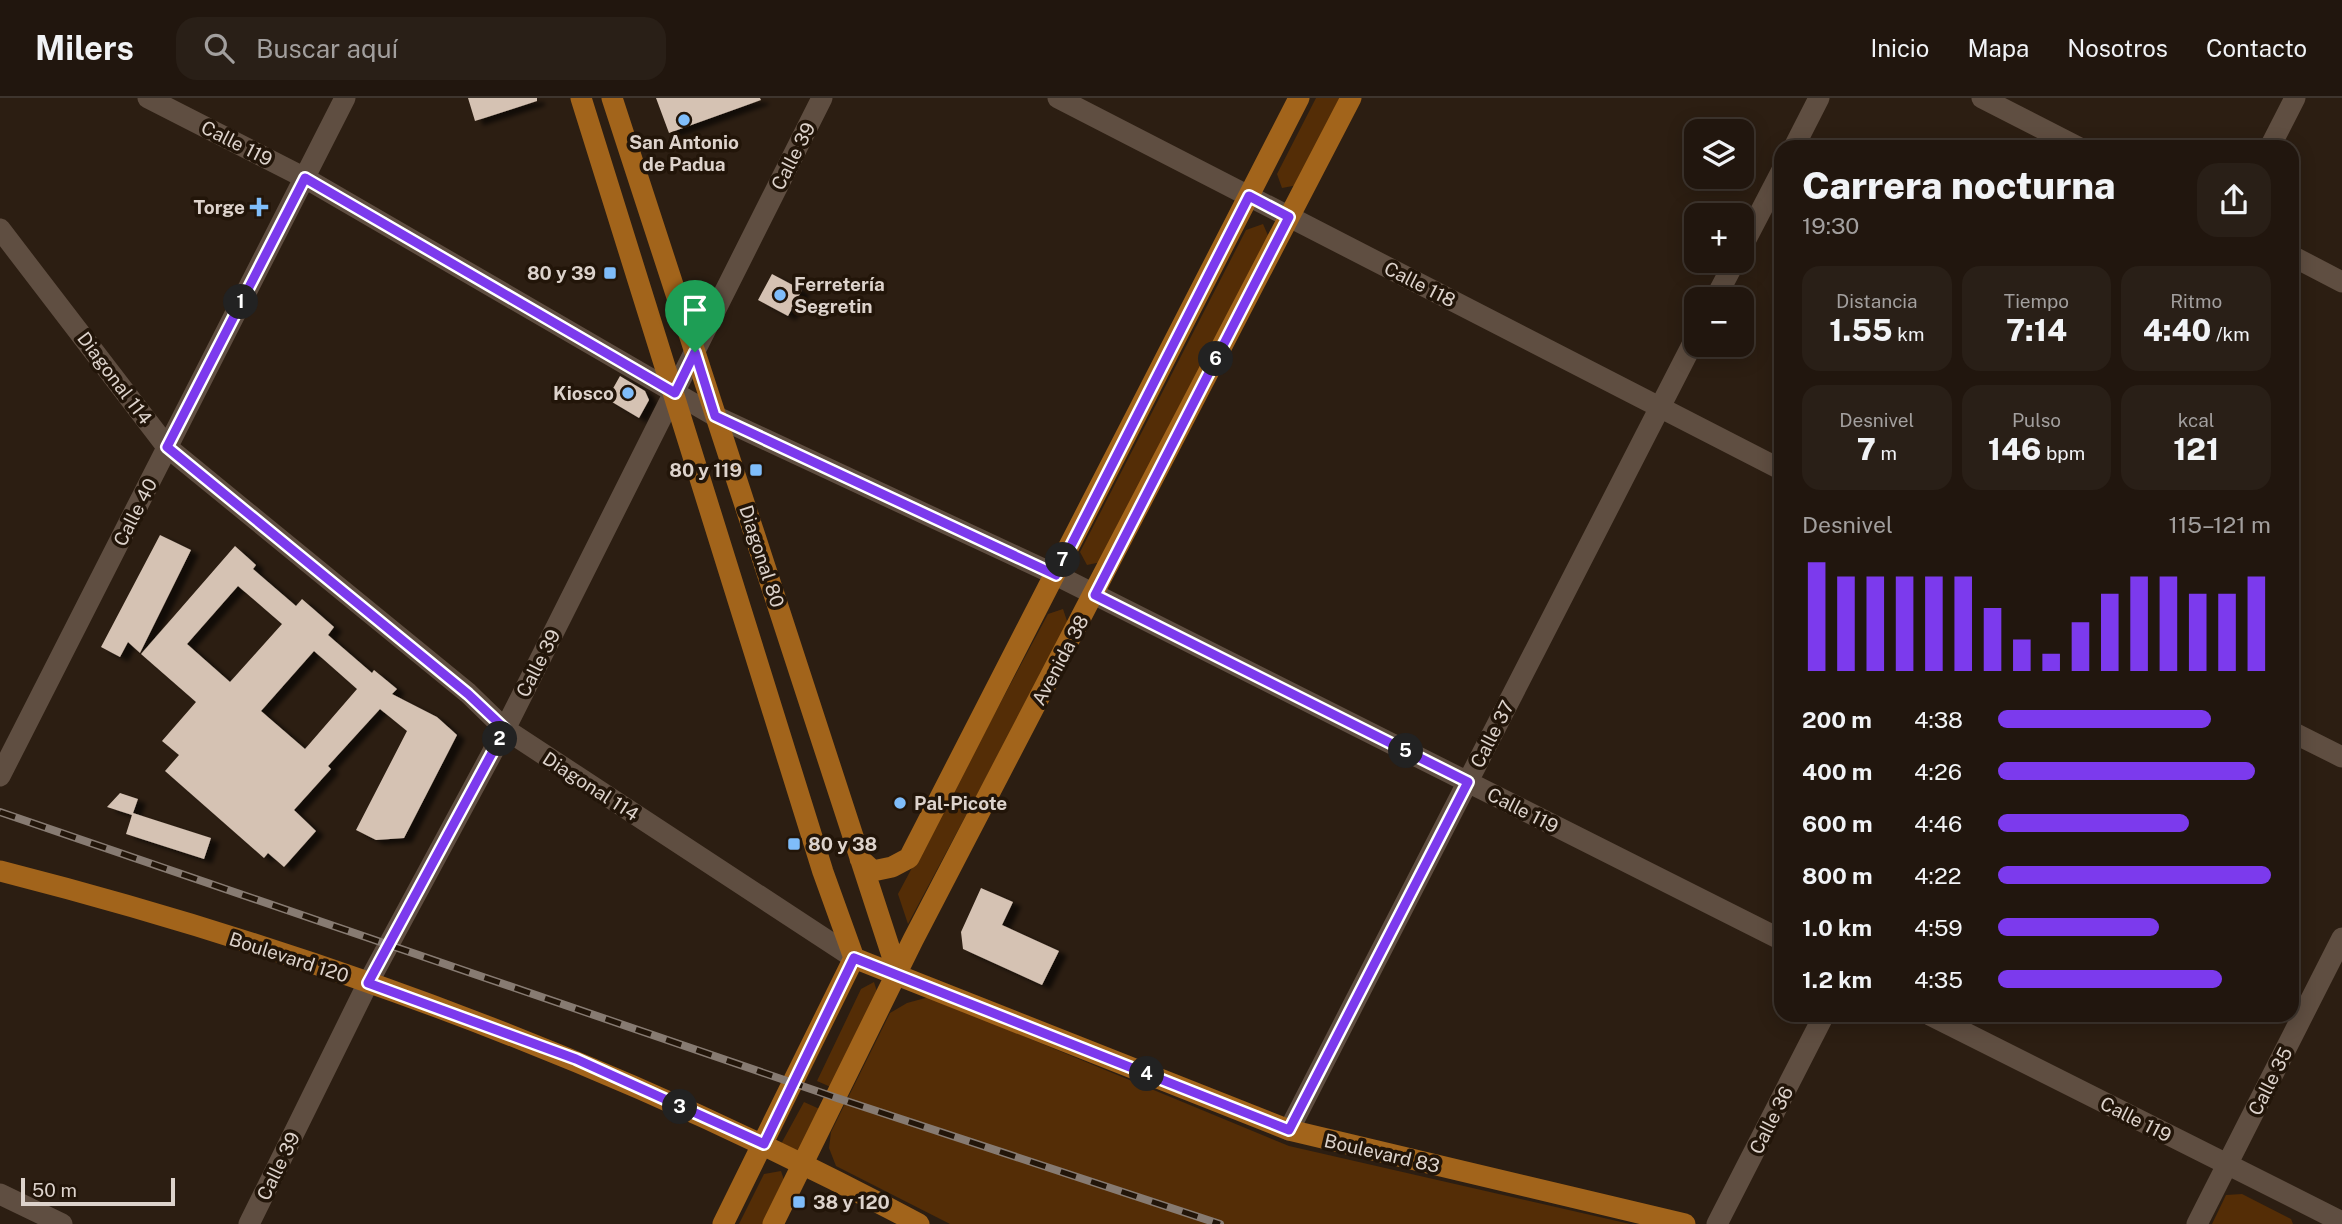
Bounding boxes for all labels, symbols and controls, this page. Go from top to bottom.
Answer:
search box [176,17,666,80]
text: Milers [35,29,134,67]
icon: search [200,29,238,67]
text: Buscar aquí [256,33,398,64]
text: Inicio [1870,34,1929,62]
text: Mapa [1967,34,2029,62]
text: Nosotros [2067,34,2168,62]
text: Contacto [2206,34,2307,62]
marker: San Antonio de Padua [676,112,692,128]
street label: Calle 119 [198,116,276,170]
street label: Calle 39 [767,118,819,194]
map controls [1684,119,1754,357]
button: layers [1684,119,1754,189]
place label: San Antonio de Padua [629,131,739,175]
text: Carrera nocturna [1802,163,2116,208]
button: share [2197,163,2271,237]
place label: Torge [193,196,245,218]
marker: Torge [251,199,267,215]
button: + [1684,203,1754,273]
text: 19:30 [1802,212,1859,239]
street label: Calle 118 [1381,257,1459,311]
place label: 80 y 39 [527,262,596,284]
marker: 80 y 39 [602,265,618,281]
place label: Ferretería Segretin [794,273,885,317]
pin [665,280,725,352]
pin: 1 [224,284,258,320]
marker: Ferretería Segretin [772,287,788,303]
button: − [1684,287,1754,357]
text: 1 [236,290,245,312]
text: Distancia [1836,290,1918,312]
text: Tiempo [2004,290,2069,312]
text: Ritmo [2170,290,2222,312]
icon: arrive [676,291,714,329]
text: 1.55 [1829,312,1893,348]
text: 7:14 [2006,312,2067,348]
text: 4:40 [2143,312,2211,348]
text: km [1893,323,1924,345]
text: /km [2211,323,2250,345]
street label: Diagonal 114 [73,328,157,429]
pin: 6 [1198,342,1234,376]
text: 6 [1209,347,1222,369]
place label: Kiosco [553,382,614,404]
marker: Kiosco [620,385,636,401]
text: Desnivel [1839,409,1914,431]
text: Pulso [2012,409,2061,431]
text: kcal [2178,409,2215,431]
text: 7 [1857,431,1876,467]
text: 146 [1988,431,2041,467]
text: 121 [2173,431,2219,467]
text: m [1876,442,1897,464]
text: bpm [2041,442,2085,464]
place label: 80 y 119 [669,459,742,481]
marker: 80 y 119 [748,462,764,478]
street label: Calle 40 [109,474,161,550]
street label: Diagonal 80 [735,502,789,610]
text: Desnivel [1802,511,1893,538]
text: 115–121 m [2169,511,2271,538]
pin: 7 [1046,542,1080,578]
text: 7 [1057,548,1068,570]
street label: Avenida 38 [1027,611,1093,709]
street label: Calle 39 [512,625,564,701]
street label: Calle 37 [1466,697,1518,771]
text: 200 m [1802,706,1872,733]
text: 4:38 [1914,706,1963,733]
pin: 2 [482,722,518,756]
text: 2 [493,727,506,749]
pin: 5 [1388,734,1424,768]
text: 5 [1399,739,1412,761]
street label: Diagonal 114 [539,747,643,825]
text: 400 m [1802,758,1872,785]
text: 4:26 [1914,758,1962,785]
street label: Calle 119 [1484,783,1562,837]
place label: Pal-Picote [914,792,1007,814]
marker: Pal-Picote [892,795,908,811]
text: 600 m [1802,810,1872,837]
text: 4:46 [1914,810,1962,837]
place label: 80 y 38 [808,833,877,855]
marker: 80 y 38 [786,836,802,852]
text: 800 m [1802,862,1873,889]
text: 4:22 [1914,862,1962,889]
text: 1.0 km [1802,914,1872,941]
text: 4:59 [1914,914,1963,941]
street label: Boulevard 120 [226,927,352,987]
text: 1.2 km [1802,966,1872,993]
text: 4:35 [1914,966,1963,993]
street label: Calle 35 [2243,1043,2297,1119]
pin: 4 [1130,1056,1164,1091]
text: 4 [1140,1062,1153,1084]
street label: Calle 36 [1745,1082,1797,1158]
pin: 3 [662,1090,698,1124]
street label: Calle 119 [2097,1092,2175,1146]
text: 3 [673,1095,686,1117]
street label: Calle 39 [252,1128,304,1204]
street label: Boulevard 83 [1322,1129,1442,1177]
scale bar [21,1175,175,1207]
text: 50 m [32,1179,77,1201]
place label: 38 y 120 [813,1191,890,1213]
marker: 38 y 120 [791,1194,807,1210]

